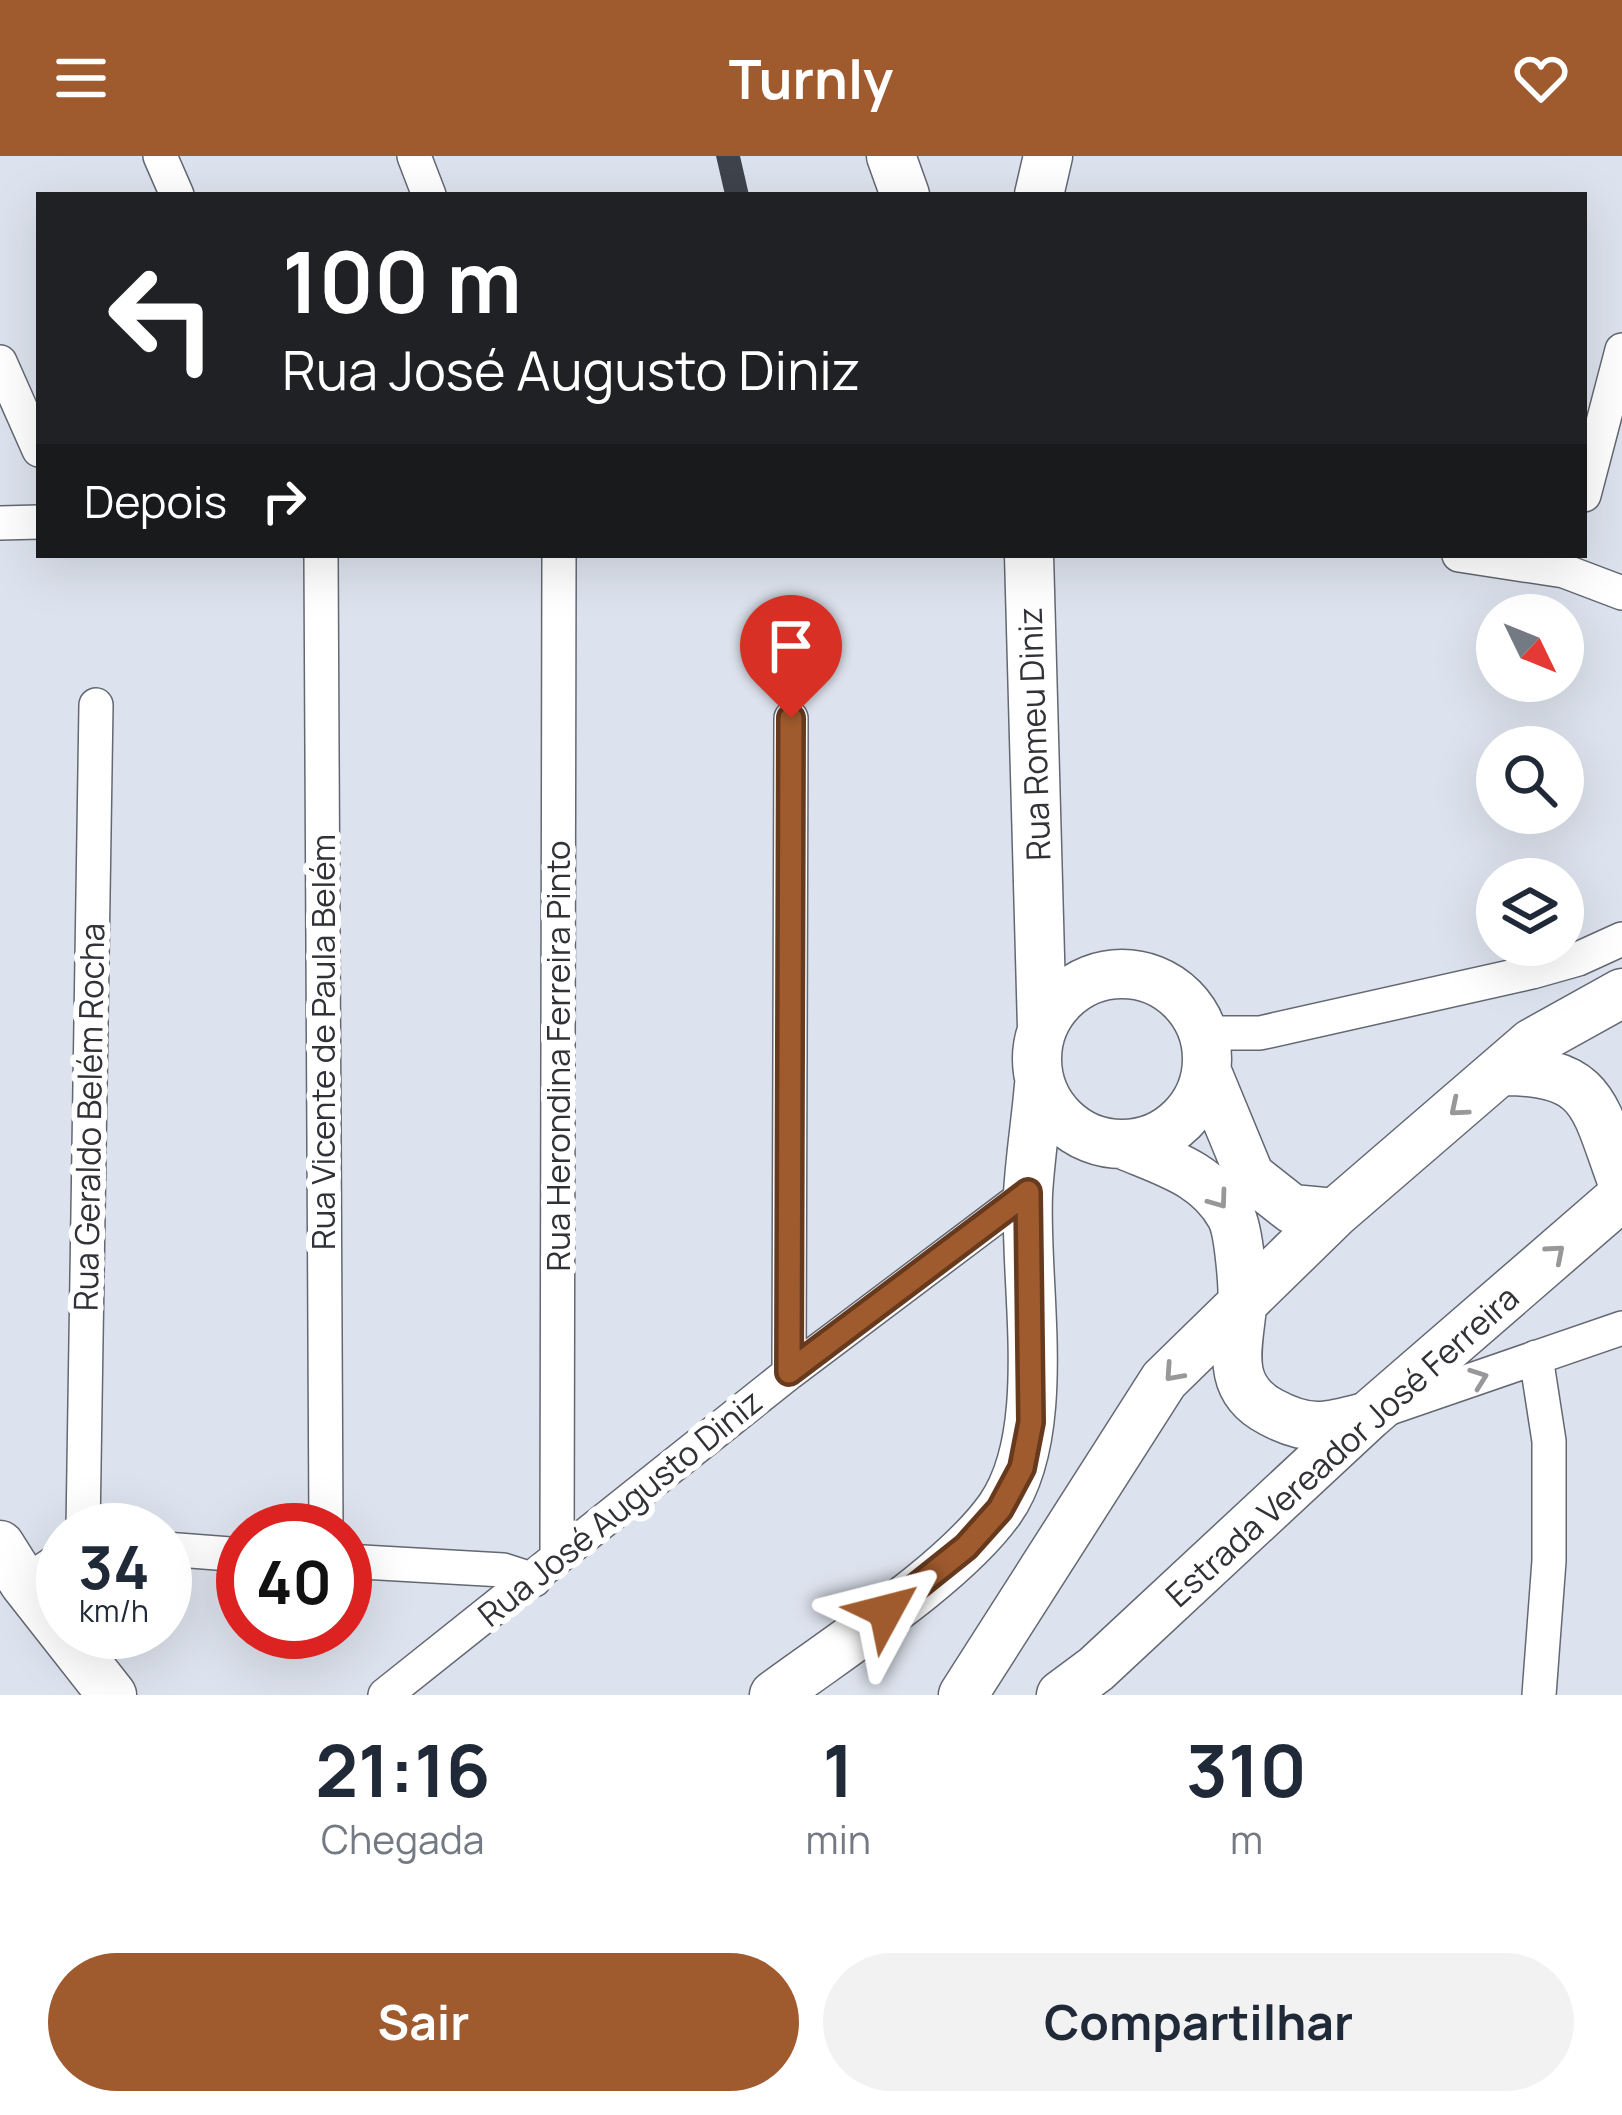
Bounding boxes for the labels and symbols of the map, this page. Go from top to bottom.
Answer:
north arrow [1476,594,1584,702]
pin [740,595,842,718]
street label: Rua Romeu Diniz [1007,606,1060,862]
street label: Rua Vicente de Paula Belém [300,834,345,1250]
street label: Rua Herondina Ferreira Pinto [535,841,580,1271]
street label: Rua Geraldo Belém Rocha [63,923,114,1311]
one-way arrow [1450,1094,1472,1115]
one-way arrow [1205,1187,1227,1208]
one-way arrow [1542,1246,1564,1268]
street label: Estrada Vereador José Ferreira [1156,1275,1528,1616]
one-way arrow [1166,1360,1187,1381]
one-way arrow [1467,1368,1488,1392]
street label: Rua José Augusto Diniz [468,1379,771,1636]
speed limit sign: 40 [216,1503,372,1659]
position arrow [823,1548,949,1674]

